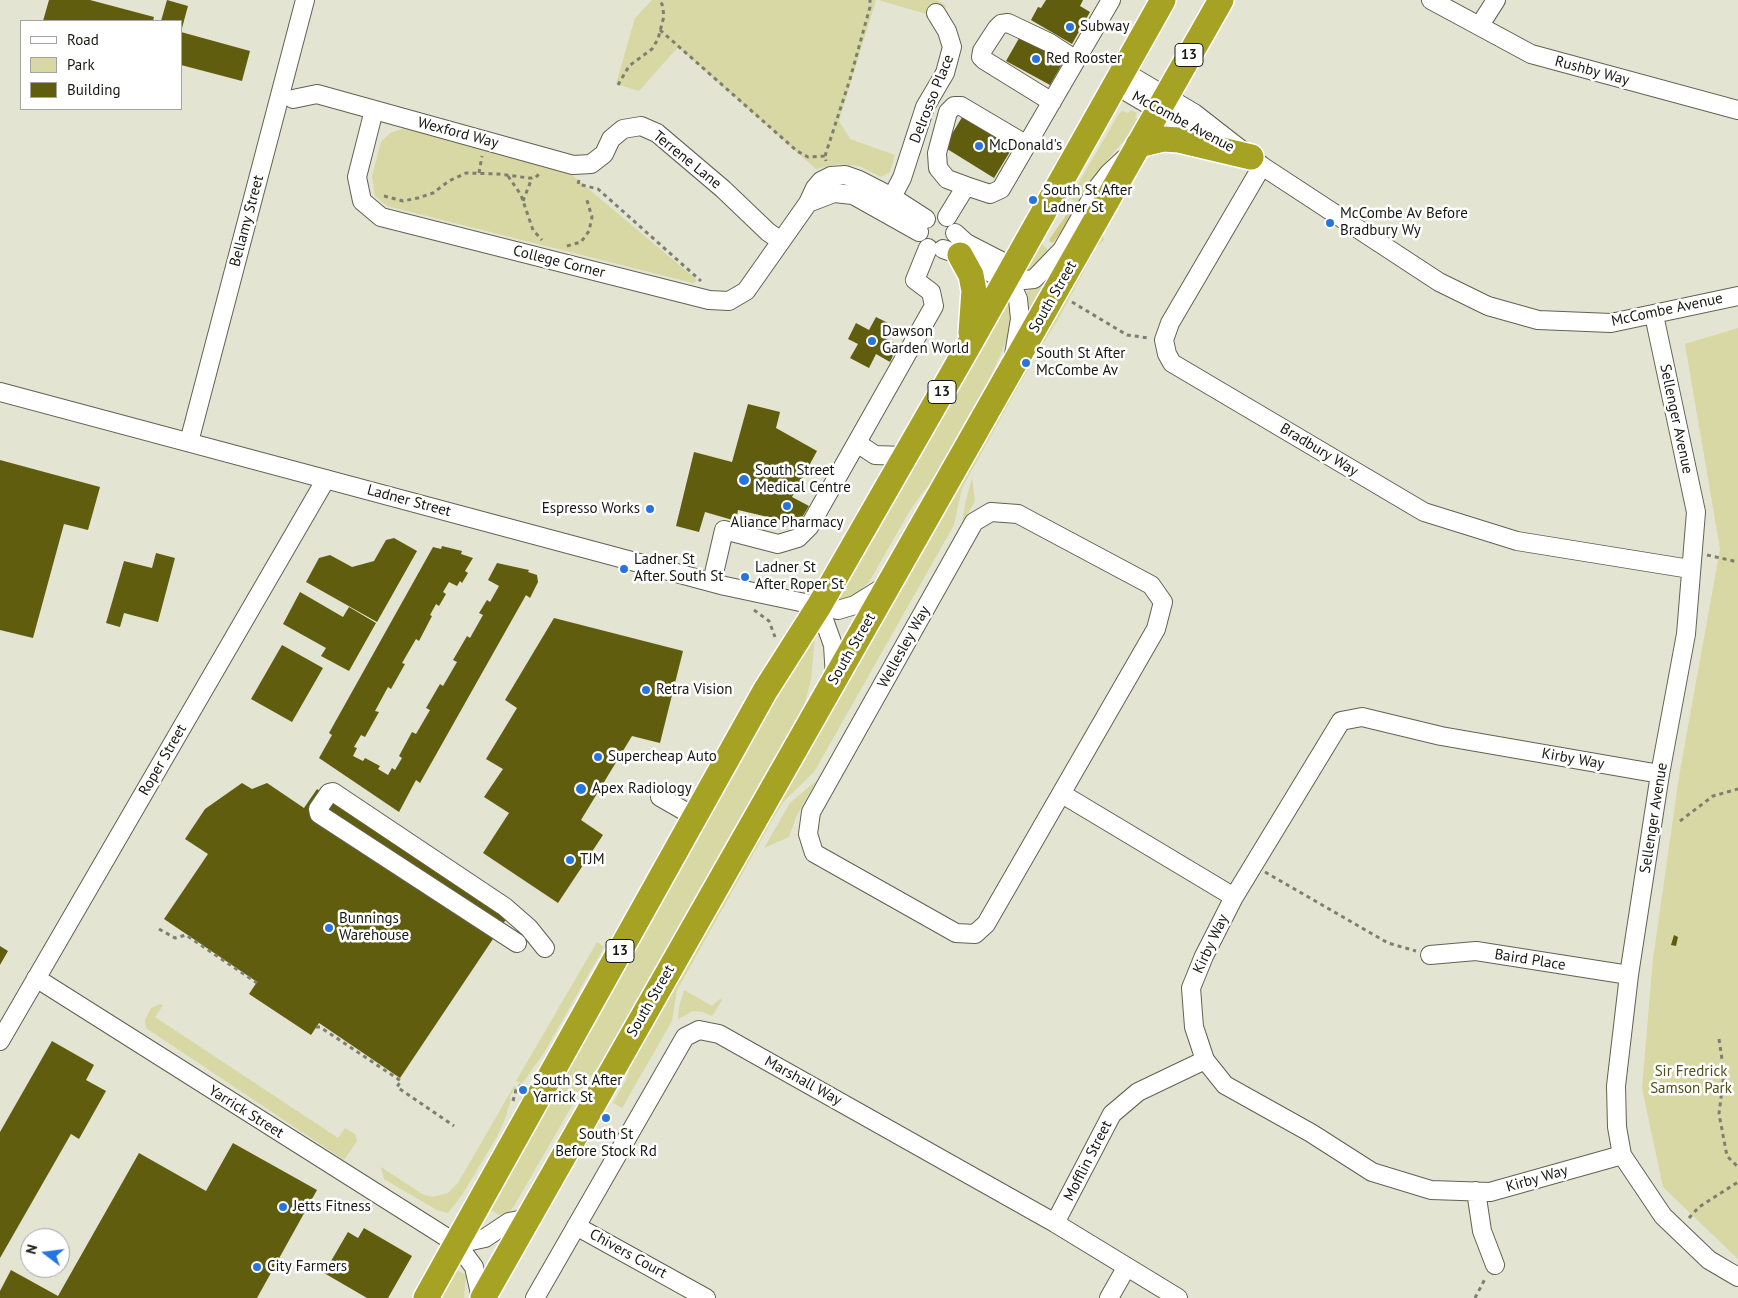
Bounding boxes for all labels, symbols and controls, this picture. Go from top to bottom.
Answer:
place label: Subway [1080,18,1129,36]
legend [20,20,182,110]
marker: Subway [1064,21,1076,33]
text: Road [67,30,99,49]
road number: 13 [1175,44,1203,66]
place label: Red Rooster [1046,50,1122,68]
street label: Delrosso Place [906,52,958,146]
street label: Rushby Way [1553,52,1631,90]
marker: Red Rooster [1030,53,1042,65]
text: Park [67,55,95,74]
text: Building [67,80,121,99]
street label: McCombe Avenue [1129,87,1237,157]
street label: Wexford Way [416,114,500,152]
street label: Terrene Lane [649,127,725,193]
place label: McDonald's [989,137,1062,155]
marker: McDonald's [973,140,985,152]
street label: Bellamy Street [226,173,268,269]
place label: South St After Ladner St [1043,182,1132,217]
marker: South St After Ladner St [1027,194,1039,206]
place label: McCombe Av Before Bradbury Wy [1340,205,1468,240]
marker: McCombe Av Before Bradbury Wy [1324,217,1336,229]
street label: College Corner [511,242,607,282]
street label: South Street [1025,258,1081,336]
street label: McCombe Avenue [1610,289,1724,331]
place label: Dawson Garden World [882,323,969,358]
marker: Dawson Garden World [866,335,878,347]
place label: South St After McCombe Av [1036,345,1125,380]
marker: South St After McCombe Av [1020,357,1032,369]
street label: Sellenger Avenue [1656,362,1696,476]
road number: 13 [928,381,956,404]
street label: Bradbury Way [1277,420,1361,480]
place label: South Street Medical Centre [755,462,851,497]
marker: South Street Medical Centre [737,473,751,487]
street label: Ladner Street [365,481,453,521]
place label: Espresso Works [542,500,640,518]
marker: Aliance Pharmacy [781,500,793,512]
marker: Espresso Works [644,503,656,515]
place label: Aliance Pharmacy [730,514,844,532]
place label: Ladner St After South St [634,551,723,586]
place label: Ladner St After Roper St [755,559,844,594]
marker: Ladner St After South St [618,563,630,575]
marker: Ladner St After Roper St [739,571,751,583]
street label: Wellesley Way [874,603,934,691]
street label: South Street [824,610,880,688]
place label: Retra Vision [656,681,733,699]
marker: Retra Vision [640,684,652,696]
street label: Roper Street [135,721,191,799]
street label: Kirby Way [1540,745,1606,773]
place label: Supercheap Auto [608,748,717,766]
marker: Supercheap Auto [592,751,604,763]
street label: Sellenger Avenue [1636,761,1672,875]
place label: Apex Radiology [592,780,692,798]
marker: Apex Radiology [574,782,588,796]
place label: TJM [580,851,605,869]
marker: TJM [564,854,576,866]
place label: Bunnings Warehouse [339,910,409,945]
street label: Kirby Way [1189,911,1233,977]
marker: Bunnings Warehouse [323,922,335,934]
road number: 13 [606,939,634,962]
street label: Baird Place [1493,946,1567,974]
street label: South Street [623,962,679,1040]
street label: Marshall Way [761,1052,845,1110]
park label: Sir Fredrick Samson Park [1650,1063,1732,1098]
place label: South St After Yarrick St [533,1072,622,1107]
street label: Yarrick Street [205,1082,287,1142]
marker: South St After Yarrick St [517,1084,529,1096]
marker: South St Before Stock Rd [600,1112,612,1124]
street label: Mofflin Street [1060,1118,1116,1204]
place label: South St Before Stock Rd [555,1126,657,1161]
street label: Kirby Way [1504,1162,1570,1196]
place label: Jetts Fitness [293,1198,371,1216]
marker: Jetts Fitness [277,1201,289,1213]
street label: Chivers Court [586,1225,670,1283]
north arrow [20,1228,70,1278]
text: N [22,1243,41,1256]
place label: City Farmers [267,1258,347,1276]
marker: City Farmers [251,1261,263,1273]

